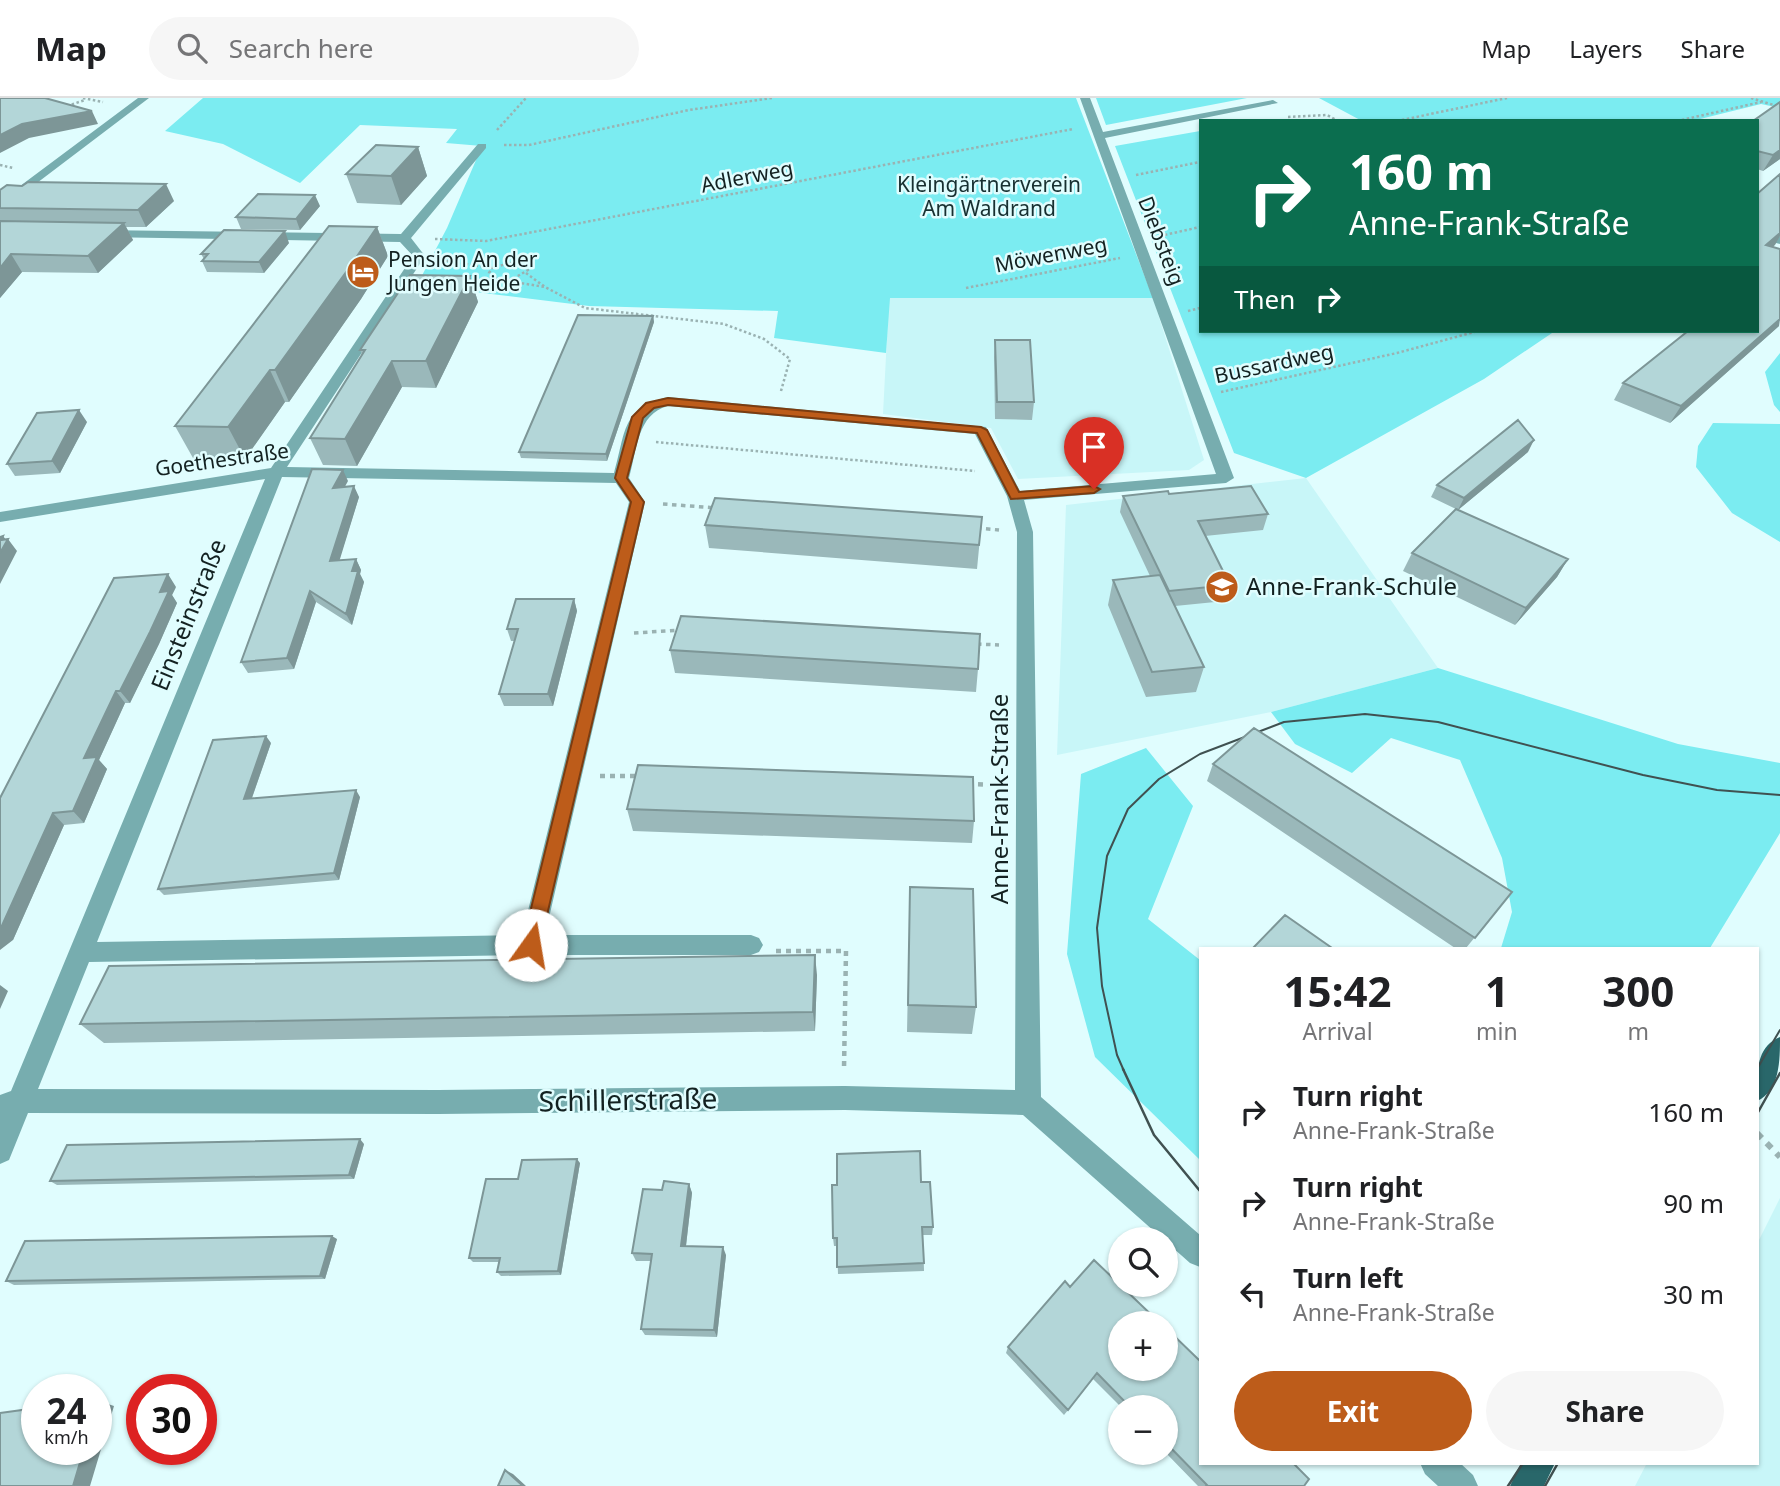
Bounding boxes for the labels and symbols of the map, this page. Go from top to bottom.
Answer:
street label: Adlerweg [698,153,795,199]
park label: Kleingärtnerverein Am Waldrand [897,170,1081,222]
street label: Diebsteig [1132,192,1192,289]
street label: Möwenweg [992,229,1109,279]
place label: Pension An der Jungen Heide [386,245,538,297]
hotel icon: Pension An der Jungen Heide [344,253,382,291]
street label: Bussardweg [1212,337,1336,389]
pin [1064,417,1124,489]
street label: Goethestraße [153,436,291,482]
street label: Einsteinstraße [142,534,233,695]
school or university icon: Anne-Frank-Schule [1203,568,1241,606]
place label: Anne-Frank-Schule [1246,569,1457,602]
street label: Anne-Frank-Straße [982,694,1015,904]
position arrow [494,908,568,982]
street label: Schillerstraße [538,1078,718,1120]
speed limit sign: 30 [126,1374,217,1465]

